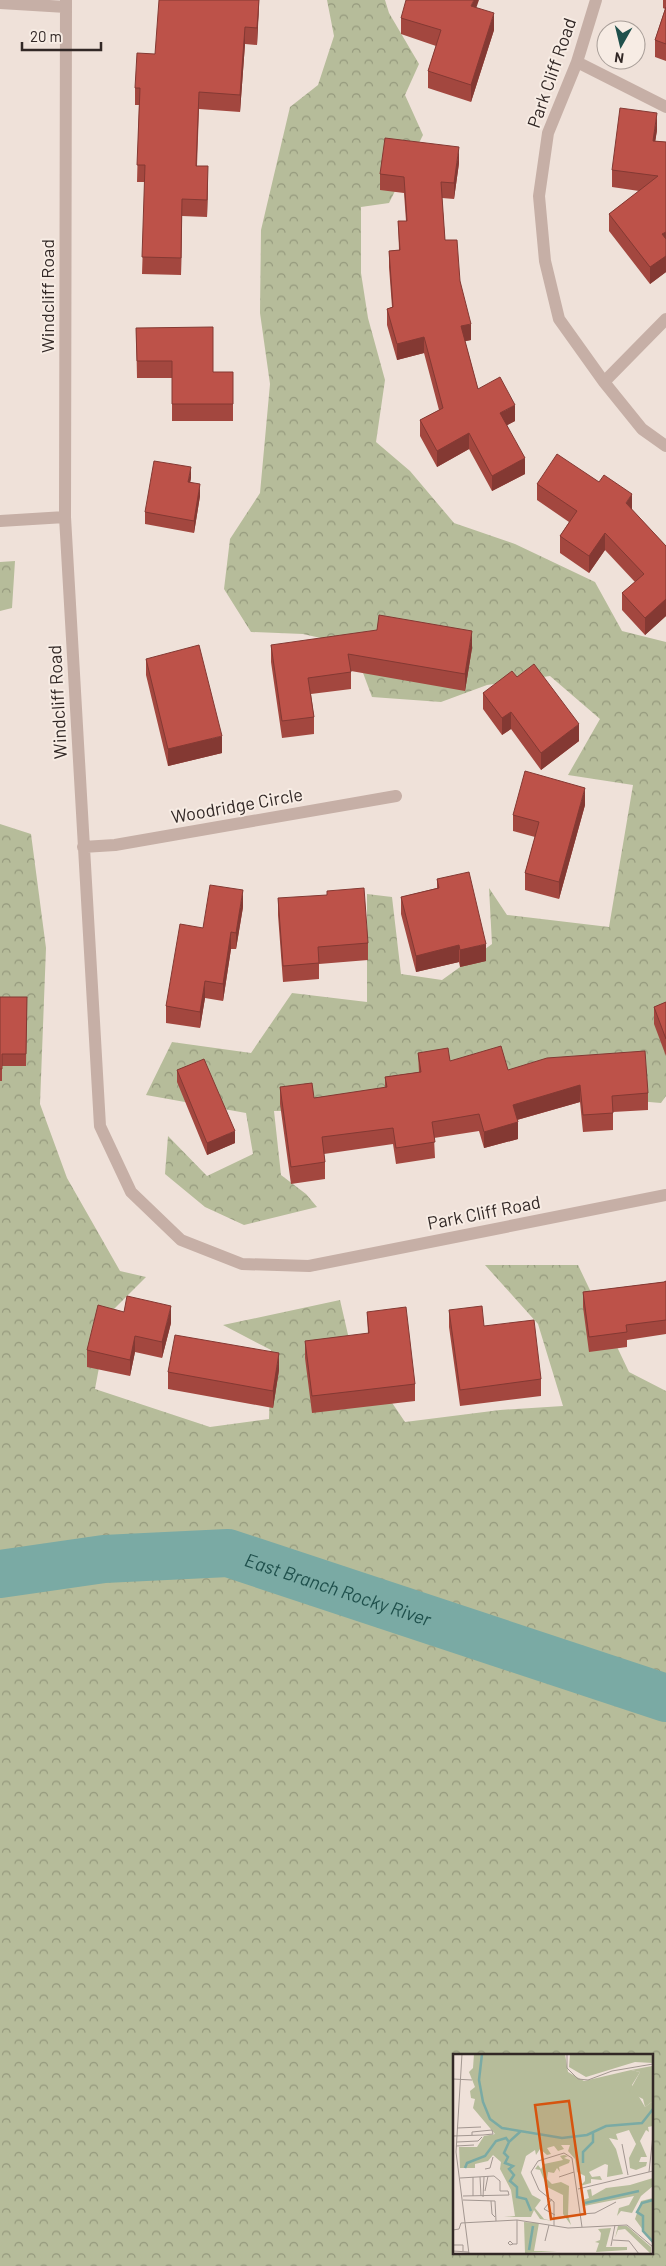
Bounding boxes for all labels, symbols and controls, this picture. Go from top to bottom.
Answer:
street label: Park Cliff Road [522,15,580,131]
scale bar [22,20,101,52]
north arrow [596,20,646,70]
text: 20 m [30,27,62,45]
text: N [613,49,625,67]
street label: Windcliff Road [36,239,58,353]
street label: Windcliff Road [43,645,71,760]
street label: Woodridge Circle [169,783,304,827]
street label: Park Cliff Road [425,1190,542,1234]
water label: East Branch Rocky River [242,1547,435,1631]
inset map [453,2054,654,2254]

